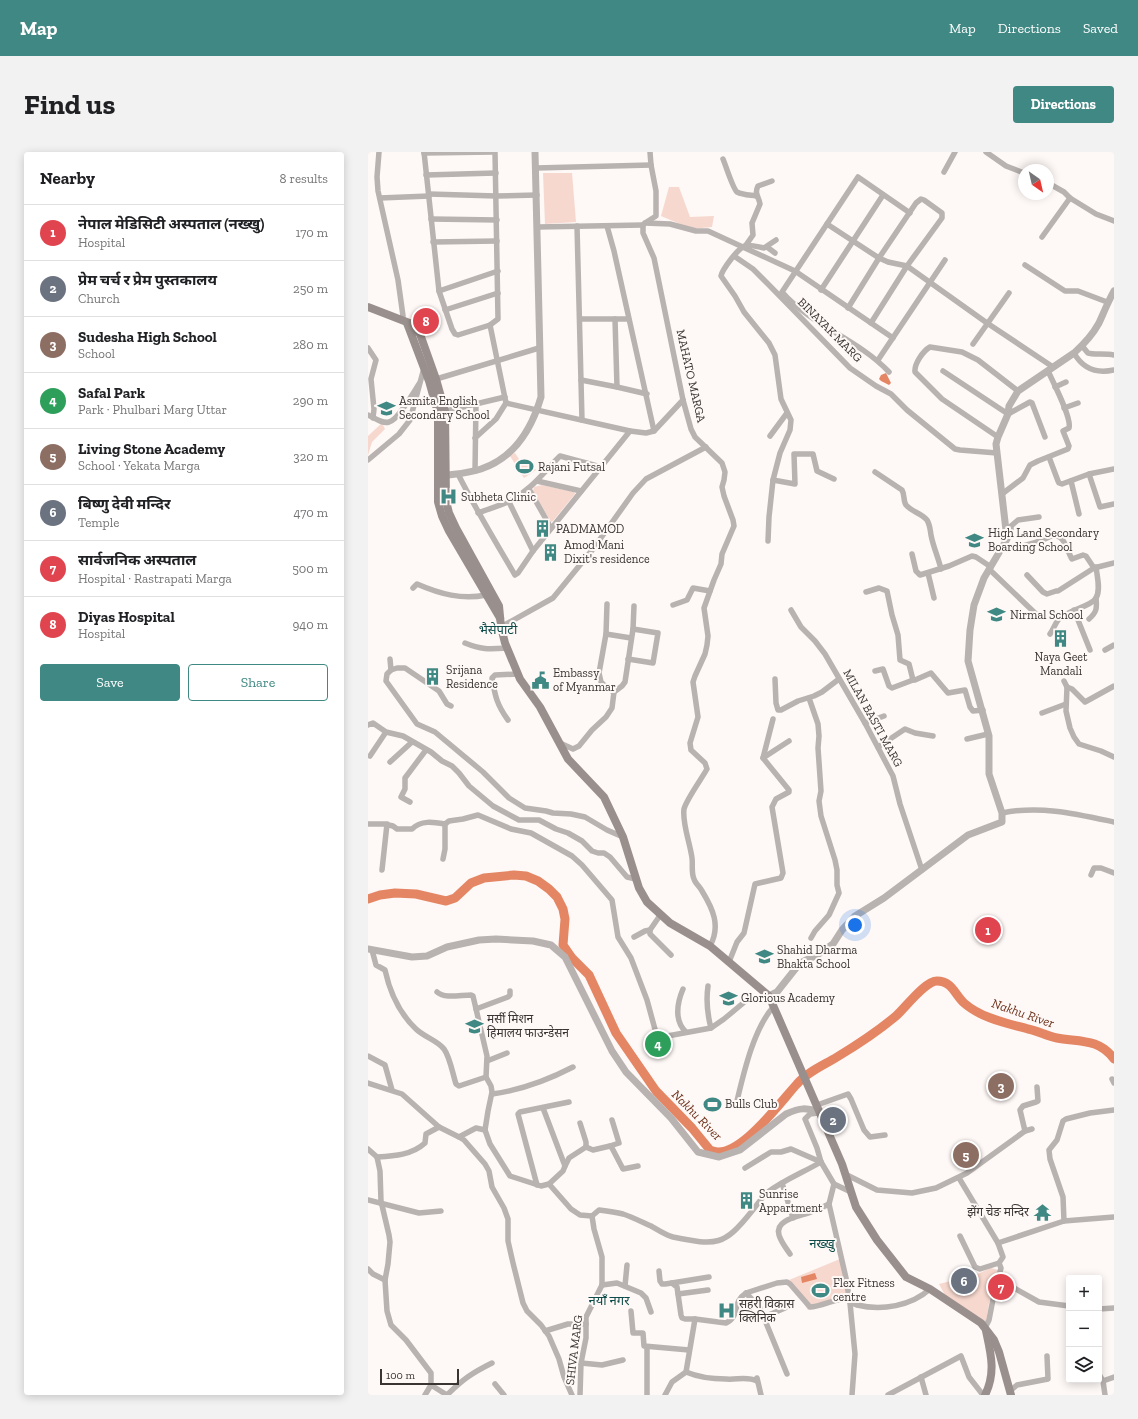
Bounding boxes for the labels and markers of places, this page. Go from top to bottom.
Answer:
pin: 8 [413,306,439,336]
place label: Asmita English Secondary School [399,394,490,422]
school or university icon: Asmita English Secondary School [376,398,396,418]
sports icon: Rajani Futsal [515,457,535,477]
place label: Rajani Futsal [538,460,605,475]
hospital icon: Subheta Clinic [438,487,458,507]
place label: Subheta Clinic [461,490,536,504]
building icon: PADMAMOD [533,519,553,539]
place label: PADMAMOD [556,522,624,536]
place label: High Land Secondary Boarding School [988,526,1100,554]
school or university icon: High Land Secondary Boarding School [965,530,985,550]
place label: Amod Mani Dixit's residence [564,538,650,566]
building icon: Amod Mani Dixit's residence [541,542,561,562]
school or university icon: Nirmal School [987,605,1007,625]
place label: Nirmal School [1010,608,1083,622]
building icon: Naya Geet Mandali [1051,628,1071,648]
place label: Naya Geet Mandali [1035,650,1088,678]
place label: Srijana Residence [446,663,498,691]
place label: Embassy of Myanmar [553,666,616,694]
building icon: Srijana Residence [423,667,443,687]
public building icon: Embassy of Myanmar [530,670,550,690]
pin: 1 [975,915,1001,945]
place label: Shahid Dharma Bhakta School [777,943,858,971]
school or university icon: Shahid Dharma Bhakta School [754,947,774,967]
school or university icon: Glorious Academy [718,988,738,1008]
place label: Glorious Academy [741,991,836,1005]
place label: मर्सी मिशन हिमालय फाउन्डेसन [487,1011,569,1040]
school or university icon: मर्सी मिशन हिमालय फाउन्डेसन [464,1016,484,1036]
pin: 4 [645,1029,671,1059]
pin: 3 [988,1071,1014,1101]
sports icon: Bulls Club [702,1094,722,1114]
place label: Bulls Club [725,1097,777,1111]
pin: 2 [820,1105,846,1135]
pin: 5 [953,1140,979,1170]
place label: Sunrise Appartment [759,1187,823,1215]
building icon: Sunrise Appartment [736,1191,756,1211]
temple icon: झेंग चेङ मन्दिर [1032,1202,1052,1222]
place label: झेंग चेङ मन्दिर [967,1204,1030,1219]
pin: 6 [951,1266,977,1296]
pin: 7 [988,1272,1014,1302]
place label: Flex Fitness centre [833,1276,895,1304]
sports icon: Flex Fitness centre [810,1280,830,1300]
place label: सहरी विकास क्लिनिक [739,1296,795,1325]
hospital icon: सहरी विकास क्लिनिक [716,1301,736,1321]

